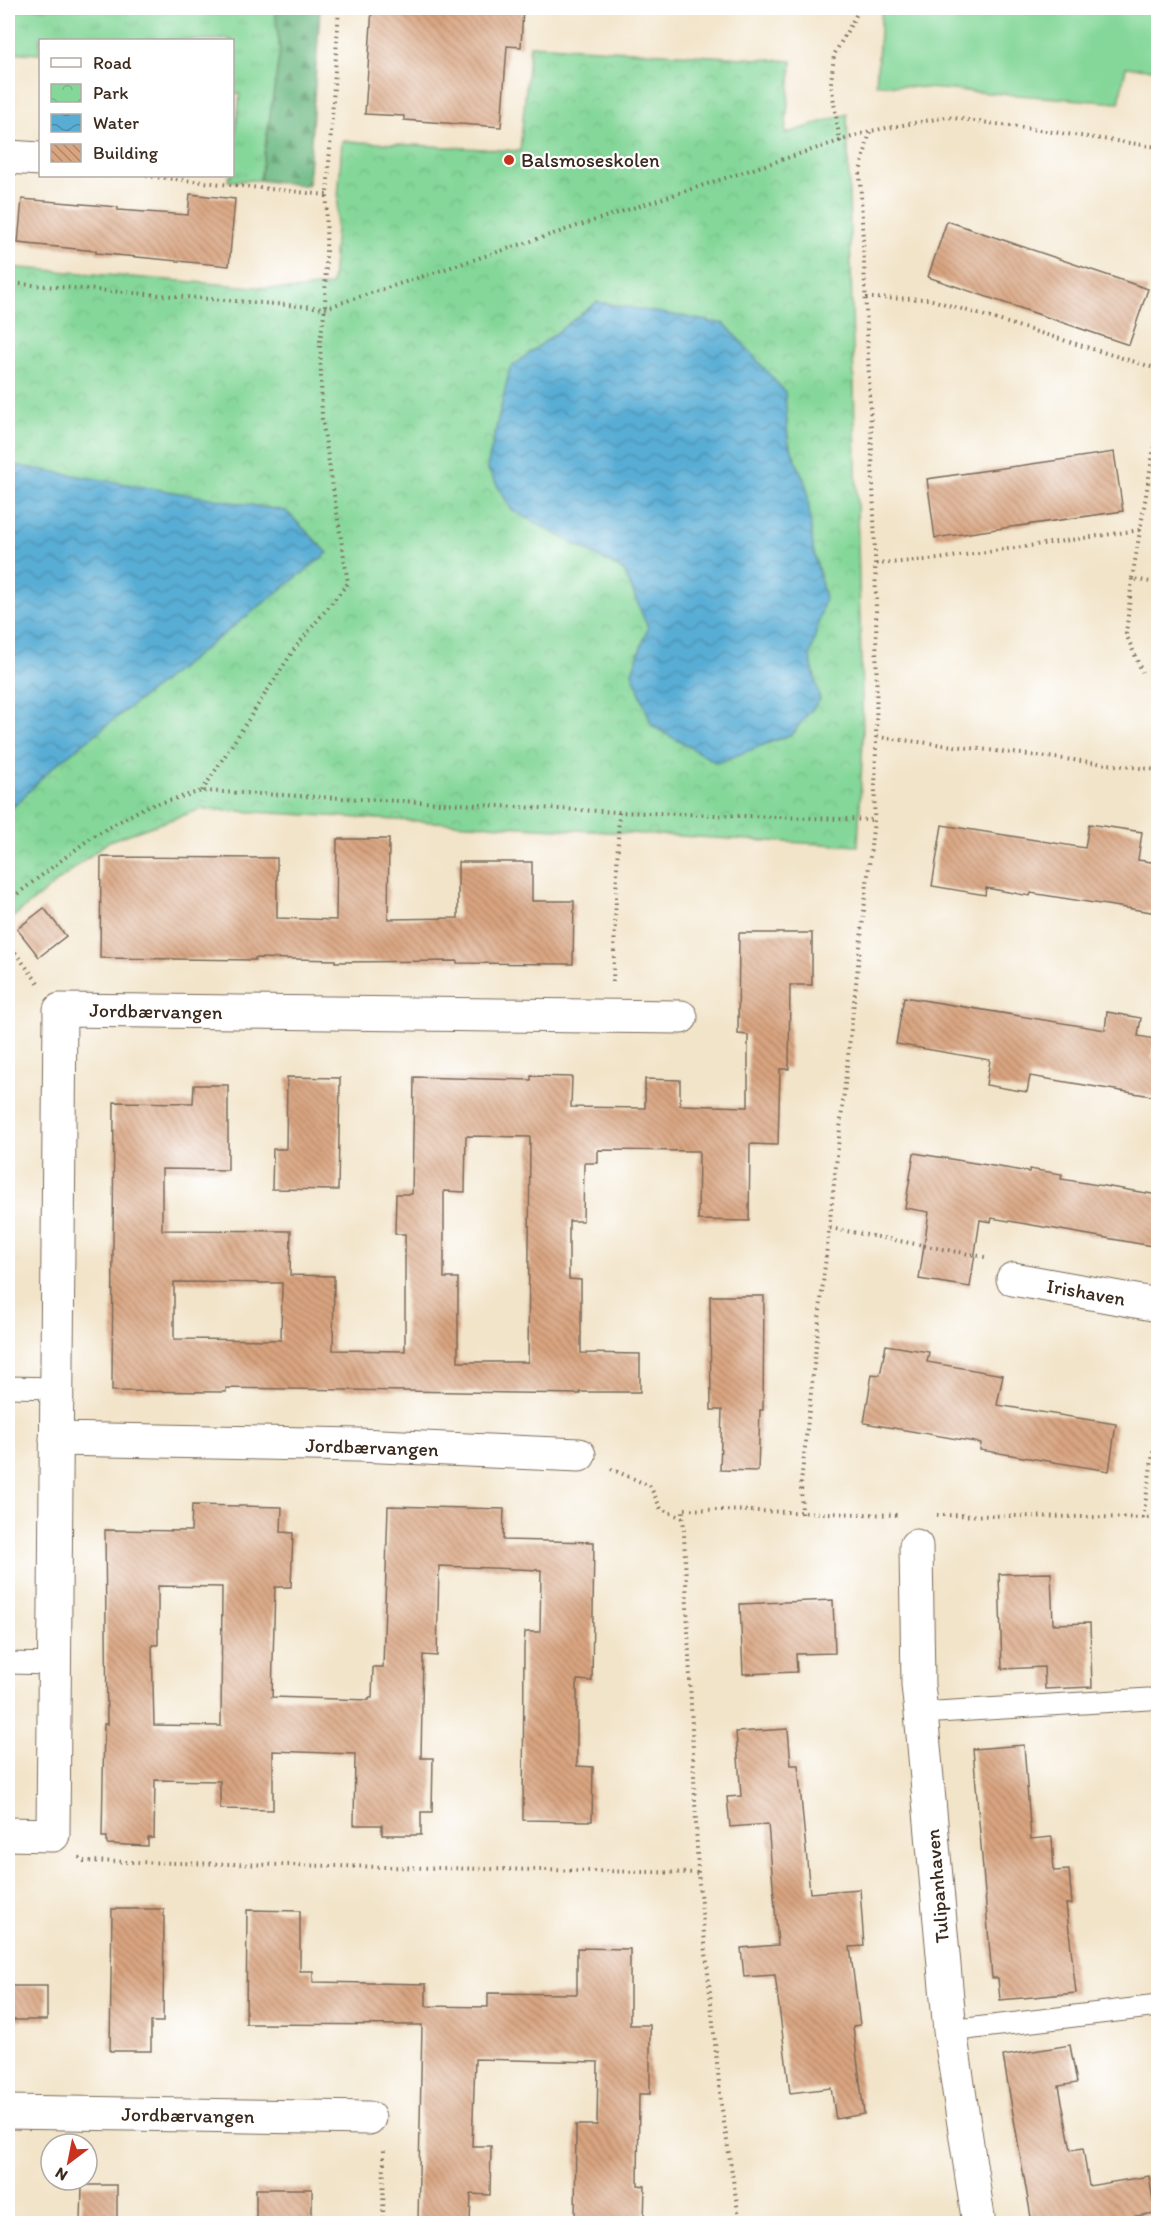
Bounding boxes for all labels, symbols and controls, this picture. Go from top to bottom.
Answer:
legend [39,39,234,177]
text: Road [93,52,132,74]
text: Park [93,82,128,104]
text: Water [93,112,139,134]
text: Building [93,142,159,164]
place label: Balsmoseskolen [521,148,660,172]
marker: Balsmoseskolen [502,153,516,167]
street label: Jordbærvangen [89,998,223,1024]
street label: Irishaven [1045,1273,1128,1311]
street label: Jordbærvangen [305,1433,439,1461]
street label: Tulipanhaven [920,1828,954,1944]
street label: Jordbærvangen [121,2102,255,2128]
north arrow [39,2132,99,2192]
text: N [52,2163,71,2185]

